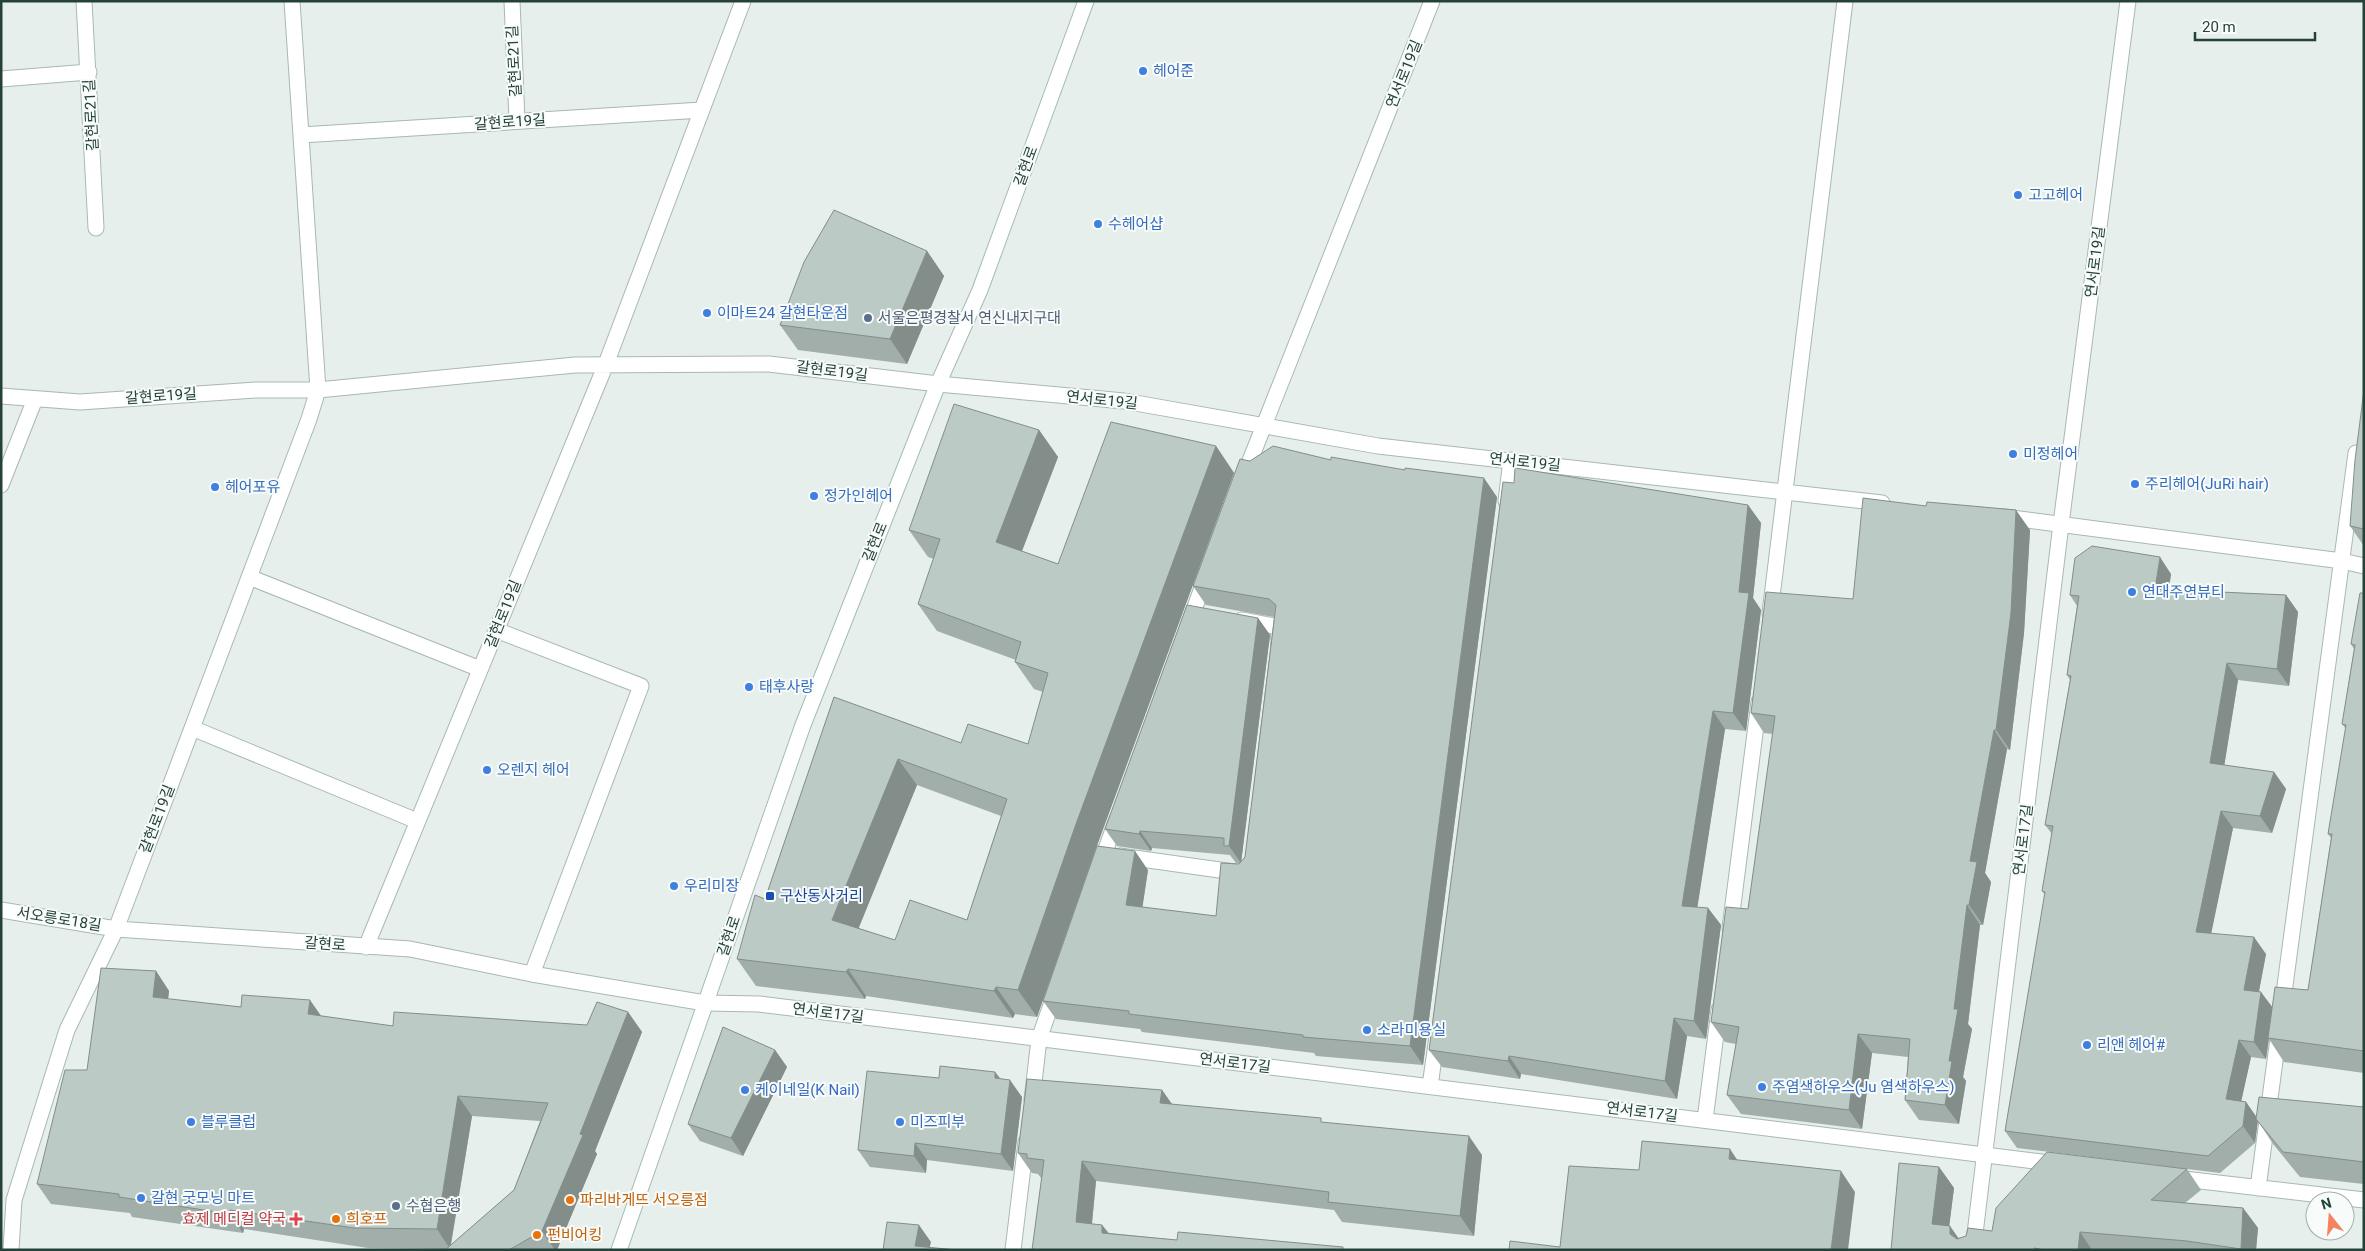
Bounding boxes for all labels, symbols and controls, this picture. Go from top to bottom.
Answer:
scale bar [2195,10,2315,42]
text: 20 m [2202,18,2236,36]
street label: 갈현로21길 [503,25,525,97]
street label: 연서로19길 [1382,37,1426,111]
place label: 헤어준 [1153,62,1194,80]
marker: 헤어준 [1137,65,1149,77]
street label: 갈현로21길 [80,79,102,151]
street label: 갈현로19길 [473,111,547,133]
street label: 갈현로 [1010,143,1042,189]
place label: 고고헤어 [2028,186,2083,204]
marker: 고고헤어 [2012,189,2024,201]
place label: 수헤어샵 [1108,215,1163,233]
marker: 수헤어샵 [1092,218,1104,230]
street label: 연서로19길 [2082,225,2108,299]
place label: 이마트24 갈현타운점 [717,304,848,322]
marker: 이마트24 갈현타운점 [701,307,713,319]
place label: 서울은평경찰서 연신내지구대 [878,309,1061,327]
marker: 서울은평경찰서 연신내지구대 [862,312,874,324]
street label: 갈현로19길 [795,358,869,384]
street label: 갈현로19길 [124,385,198,407]
street label: 연서로19길 [1065,387,1139,413]
place label: 미정헤어 [2023,445,2078,463]
marker: 미정헤어 [2007,448,2019,460]
street label: 연서로19길 [1488,449,1562,475]
place label: 주리헤어(JuRi hair) [2145,475,2269,493]
place label: 헤어포유 [225,478,280,496]
marker: 주리헤어(JuRi hair) [2129,478,2141,490]
marker: 헤어포유 [209,481,221,493]
place label: 정가인헤어 [824,487,893,505]
marker: 정가인헤어 [808,490,820,502]
street label: 갈현로 [859,519,891,565]
street label: 갈현로19길 [481,577,525,651]
place label: 연대주연뷰티 [2142,583,2225,601]
marker: 연대주연뷰티 [2126,586,2138,598]
place label: 태후사랑 [759,678,814,696]
marker: 태후사랑 [743,681,755,693]
place label: 오렌지 헤어 [497,761,570,779]
marker: 오렌지 헤어 [481,764,493,776]
street label: 갈현로19길 [136,782,178,856]
street label: 연서로17길 [2010,803,2036,877]
place label: 우리미장 [684,877,739,895]
marker: 우리미장 [668,880,680,892]
place label: 구산동사거리 [780,887,863,905]
marker: 구산동사거리 [764,890,776,902]
street label: 서오릉로18길 [15,903,103,935]
street label: 갈현로 [714,913,744,959]
street label: 갈현로 [304,934,346,954]
street label: 연서로17길 [791,1000,865,1026]
place label: 소라미용실 [1377,1021,1446,1039]
marker: 소라미용실 [1361,1024,1373,1036]
place label: 리앤 헤어# [2097,1036,2166,1054]
marker: 리앤 헤어# [2081,1039,2093,1051]
street label: 연서로17길 [1198,1050,1272,1076]
place label: 주염색하우스(Ju 염색하우스) [1772,1078,1954,1096]
place label: 케이네일(K Nail) [755,1081,860,1099]
marker: 주염색하우스(Ju 염색하우스) [1756,1081,1768,1093]
marker: 케이네일(K Nail) [739,1084,751,1096]
street label: 연서로17길 [1605,1099,1679,1125]
place label: 블루클럽 [201,1113,256,1131]
place label: 미즈피부 [910,1113,965,1131]
marker: 블루클럽 [185,1116,197,1128]
marker: 미즈피부 [894,1116,906,1128]
place label: 갈현 굿모닝 마트 [151,1189,255,1207]
place label: 파리바게뜨 서오릉점 [580,1191,708,1209]
north arrow [2305,1191,2355,1241]
marker: 갈현 굿모닝 마트 [135,1192,147,1204]
marker: 파리바게뜨 서오릉점 [564,1194,576,1206]
text: N [2319,1194,2333,1213]
place label: 수협은행 [406,1197,461,1215]
marker: 수협은행 [390,1200,402,1212]
place label: 효제 메디컬 약국 [182,1210,286,1228]
place label: 희호프 [346,1210,388,1228]
marker: 효제 메디컬 약국 [290,1213,302,1225]
marker: 희호프 [330,1213,342,1225]
place label: 펀비어킹 [547,1226,602,1244]
marker: 펀비어킹 [531,1229,543,1241]

